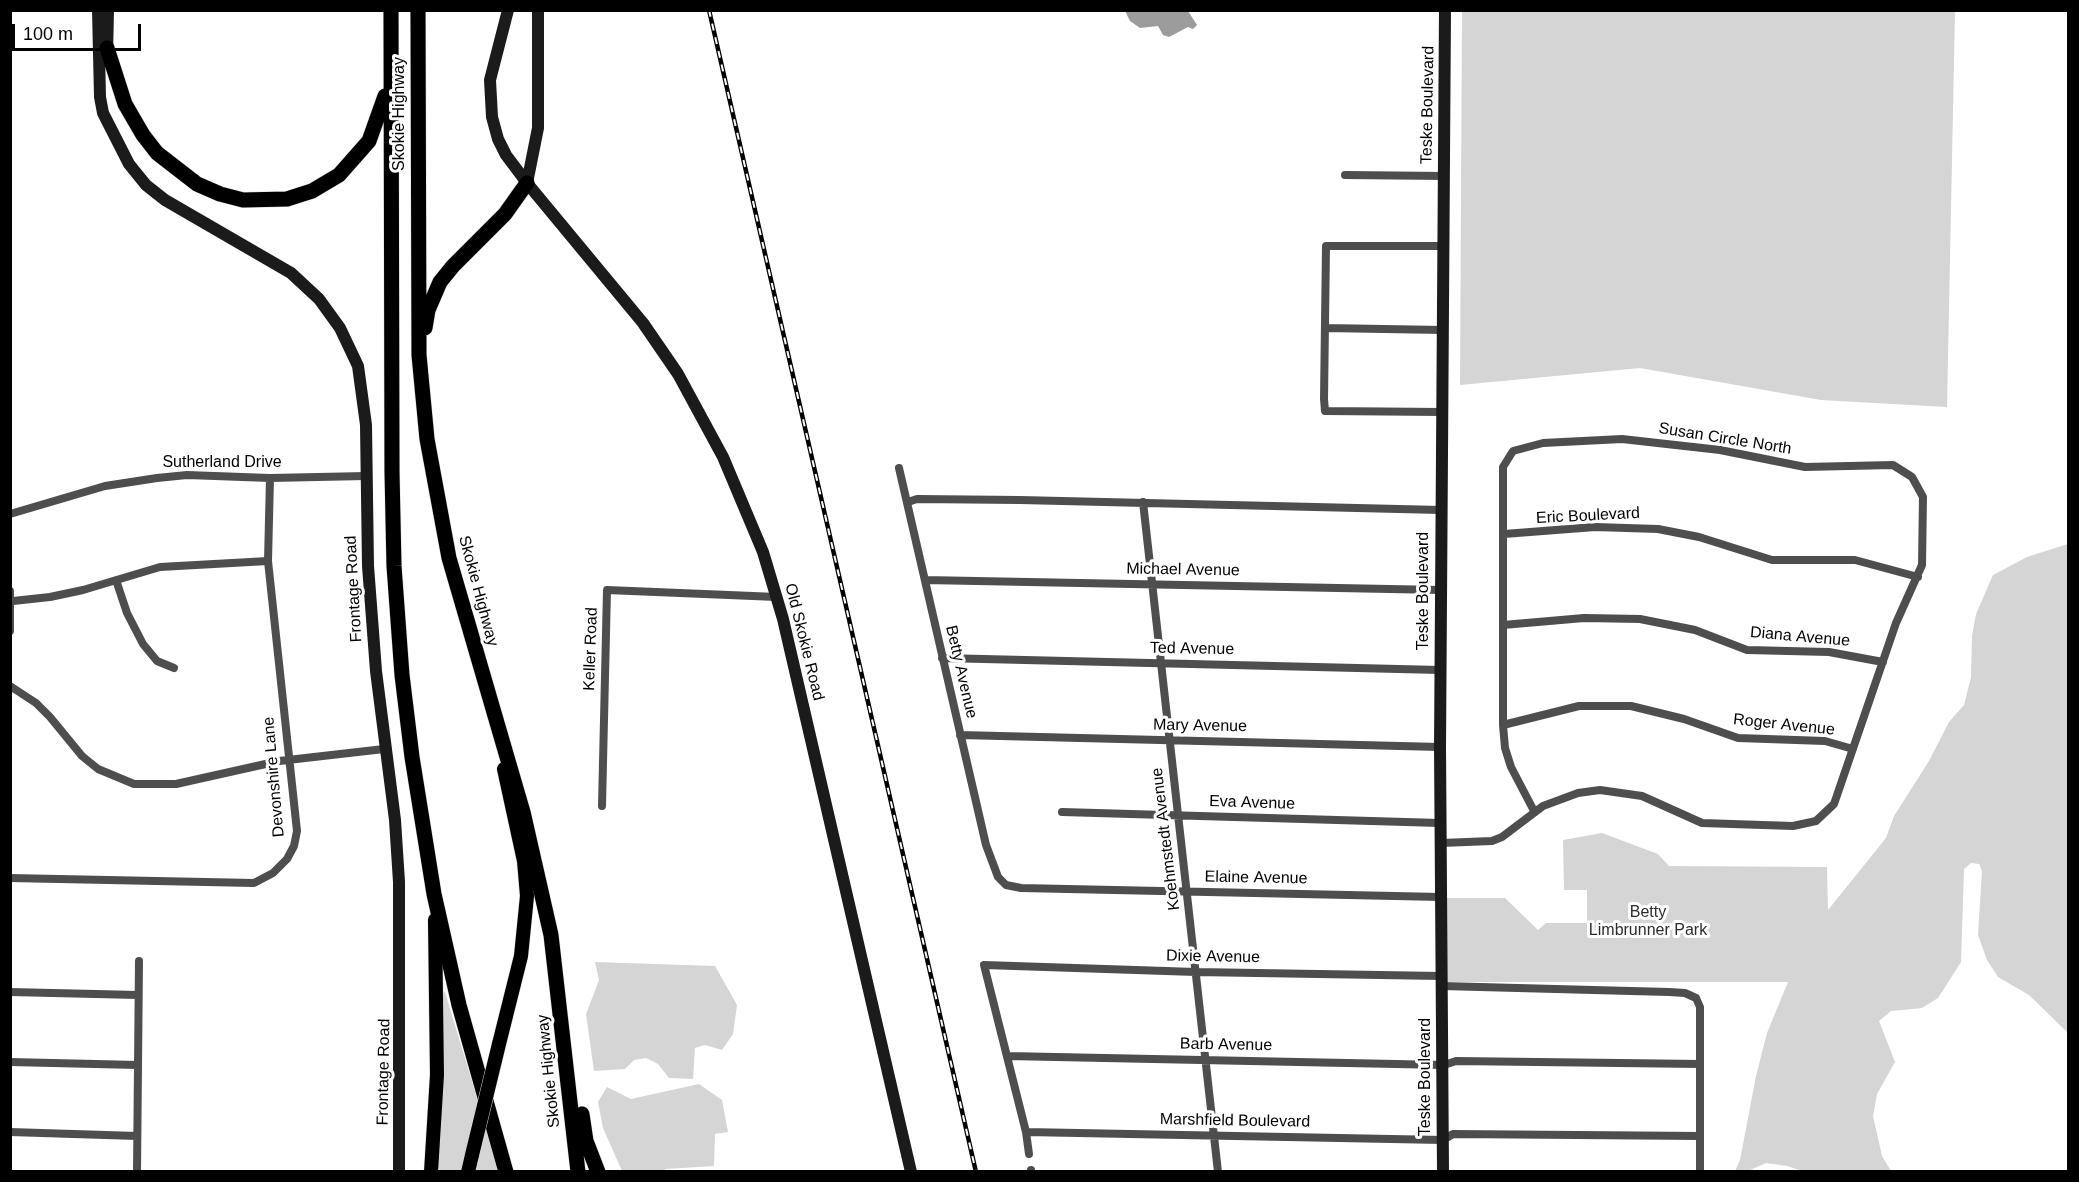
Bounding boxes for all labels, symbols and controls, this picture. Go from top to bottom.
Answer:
scale bar [15,12,144,50]
text: 100 m [23,24,73,44]
street label: Teske Boulevard [1417,46,1439,164]
street label: Skokie Highway [390,57,410,171]
street label: Susan Circle North [1657,419,1793,459]
street label: Sutherland Drive [162,453,282,473]
street label: Eric Boulevard [1536,504,1640,528]
street label: Teske Boulevard [1414,532,1434,650]
street label: Skokie Highway [454,534,502,648]
street label: Frontage Road [342,535,366,643]
street label: Michael Avenue [1126,559,1240,581]
street label: Old Skokie Road [780,581,828,703]
street label: Keller Road [580,607,602,691]
street label: Diana Avenue [1749,623,1851,651]
street label: Betty Avenue [941,624,981,720]
street label: Ted Avenue [1150,639,1234,659]
street label: Roger Avenue [1732,710,1836,740]
street label: Devonshire Lane [259,716,289,838]
street label: Mary Avenue [1153,716,1247,736]
street label: Koehmstedt Avenue [1148,766,1184,912]
street label: Eva Avenue [1209,792,1295,814]
street label: Elaine Avenue [1204,868,1308,888]
park label: Betty Limbrunner Park [1589,903,1707,941]
street label: Dixie Avenue [1166,947,1260,967]
street label: Skokie Highway [534,1013,564,1129]
street label: Frontage Road [373,1018,395,1126]
street label: Teske Boulevard [1416,1018,1436,1136]
street label: Barb Avenue [1180,1035,1272,1055]
street label: Marshfield Boulevard [1160,1110,1310,1132]

